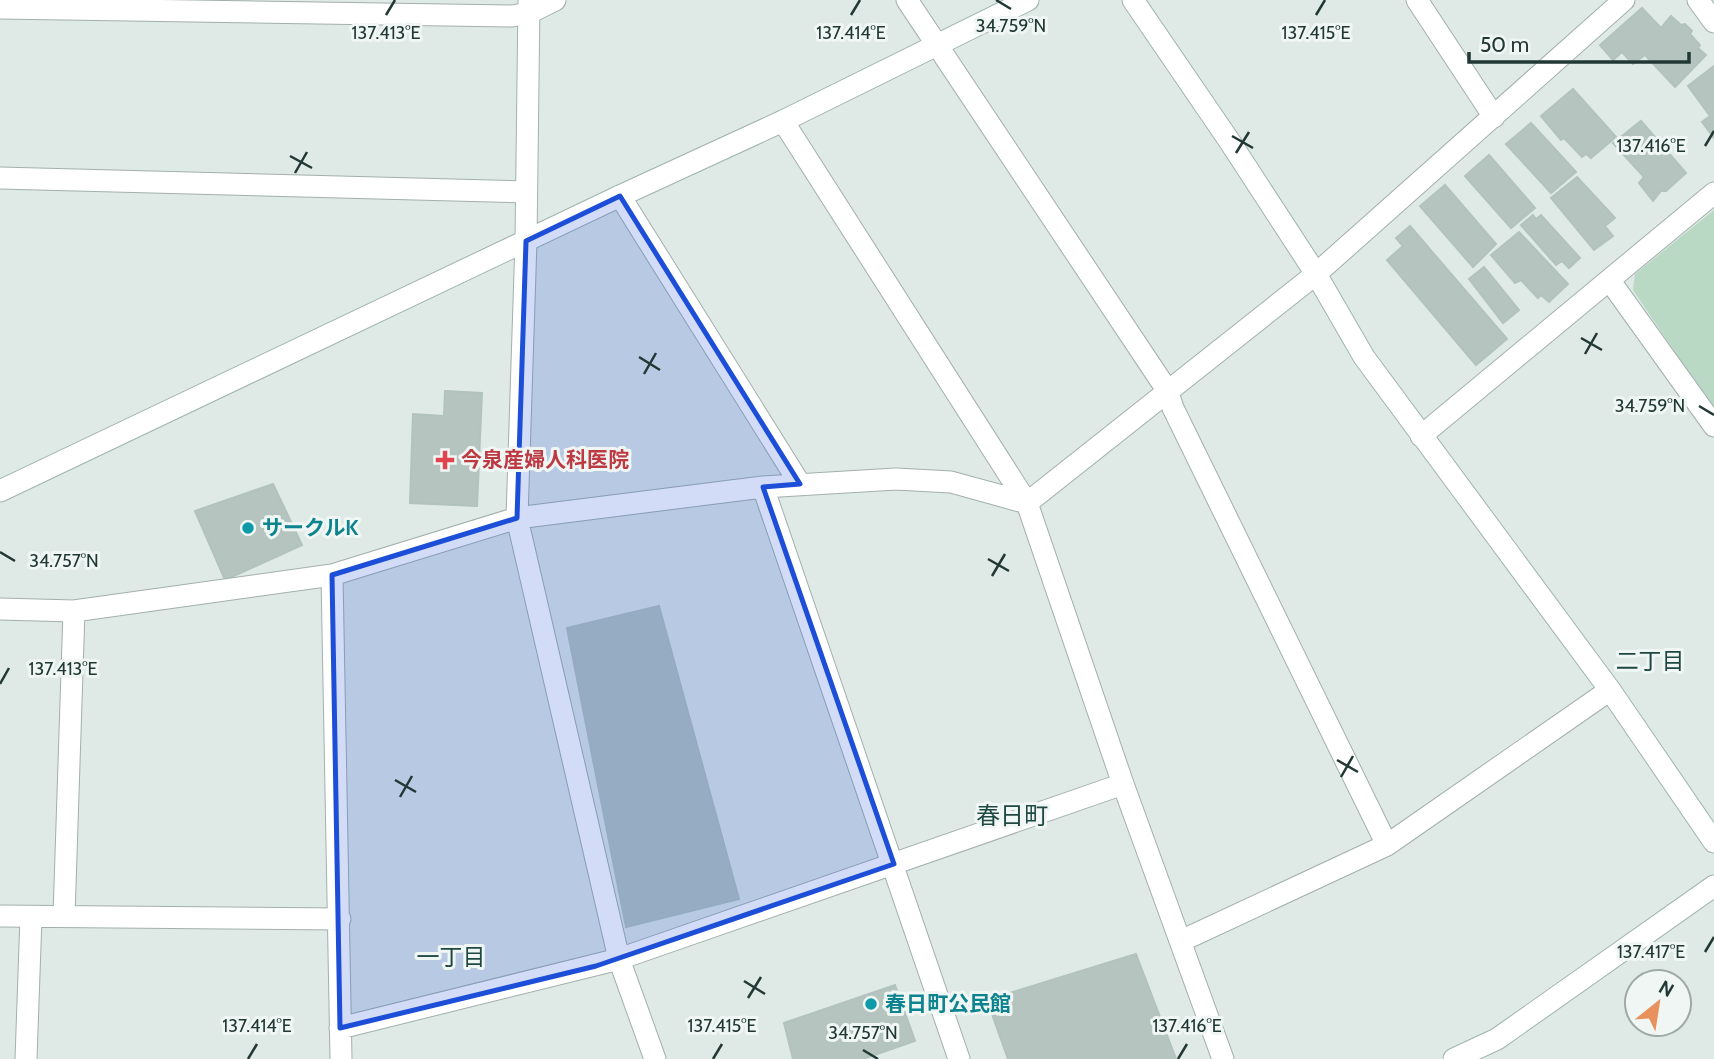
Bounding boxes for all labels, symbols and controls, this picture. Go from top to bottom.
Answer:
text: 34.759°N [976,15,1046,37]
scale bar [1469,21,1690,65]
text: 137.413°E [352,22,420,44]
text: 137.414°E [816,22,886,44]
text: 137.415°E [1282,22,1350,44]
text: 50 m [1480,32,1529,57]
text: 137.416°E [1616,135,1686,157]
text: 34.759°N [1615,395,1685,417]
place label: 今泉産婦人科医院 [461,447,629,472]
marker: 今泉産婦人科医院 [435,450,455,470]
place label: サークルK [262,515,359,540]
marker: サークルK [240,520,256,536]
text: 34.757°N [29,550,99,572]
district label: 二丁目 [1616,647,1685,675]
text: 137.413°E [29,658,97,680]
district label: 春日町 [976,801,1048,830]
text: 137.417°E [1617,941,1685,963]
district label: 一丁目 [417,943,486,971]
north arrow [1623,968,1693,1038]
text: N [1655,975,1678,1002]
place label: 春日町公民館 [885,991,1011,1016]
marker: 春日町公民館 [863,996,879,1012]
text: 137.414°E [222,1015,292,1037]
text: 137.415°E [688,1015,756,1037]
text: 137.416°E [1152,1015,1222,1037]
text: 34.757°N [828,1022,898,1044]

